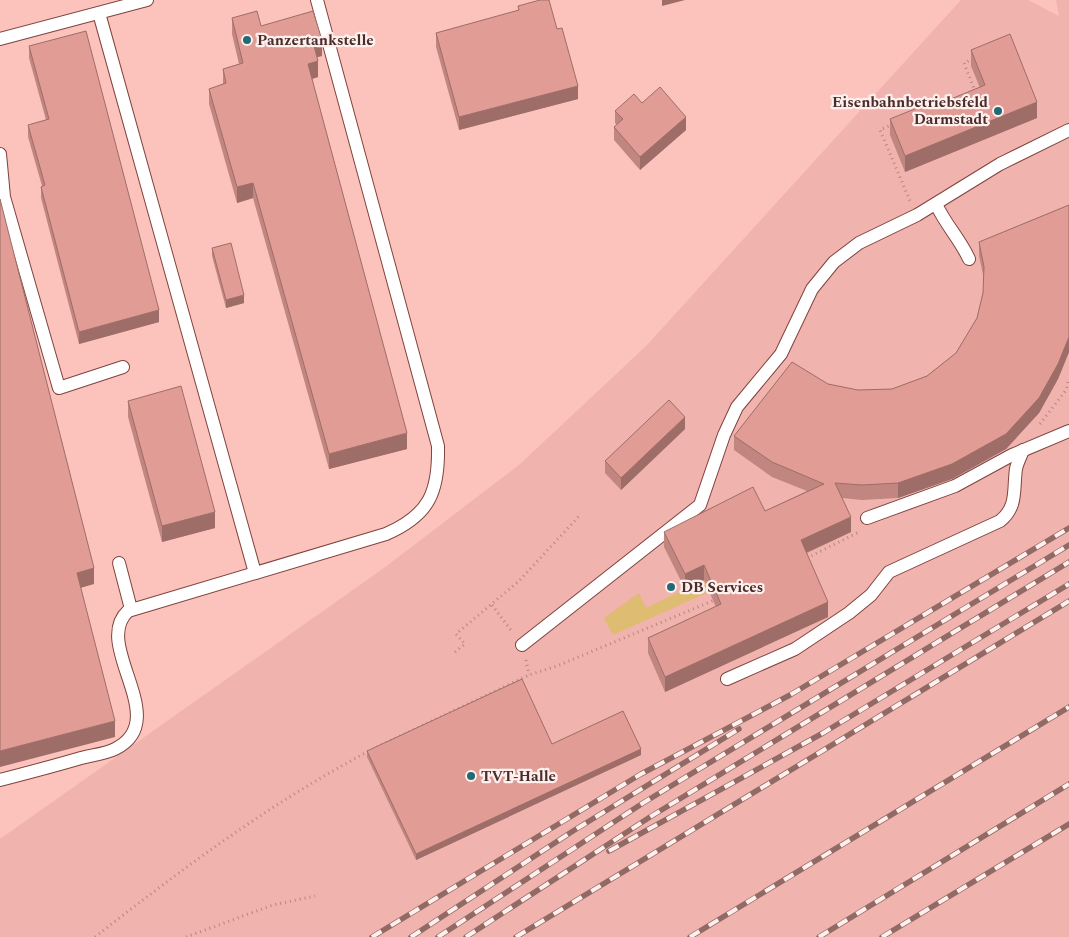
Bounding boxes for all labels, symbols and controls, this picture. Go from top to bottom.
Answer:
place label: Panzertankstelle [257,29,374,52]
marker: Panzertankstelle [241,34,253,46]
place label: Eisenbahnbetriebsfeld Darmstadt [832,91,988,131]
marker: Eisenbahnbetriebsfeld Darmstadt [992,105,1004,117]
place label: DB Services [681,576,763,599]
marker: DB Services [665,581,677,593]
place label: TVT-Halle [481,765,556,788]
marker: TVT-Halle [465,770,477,782]

